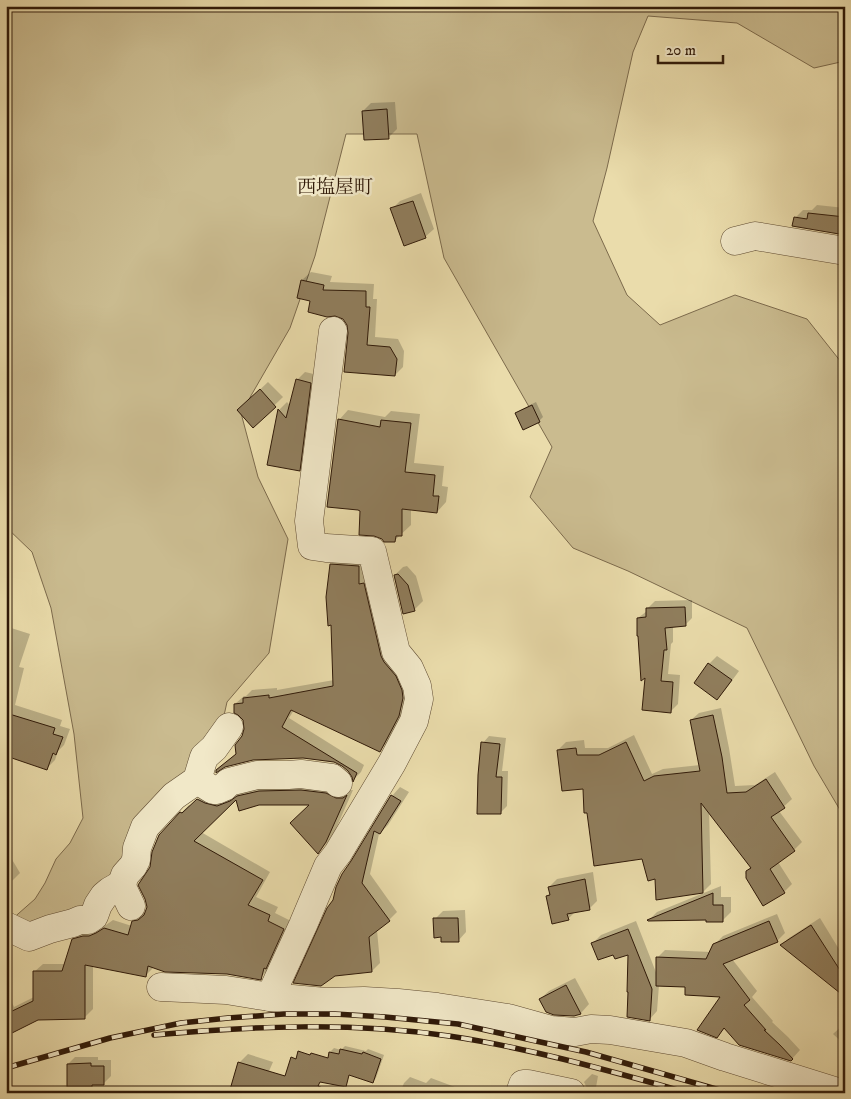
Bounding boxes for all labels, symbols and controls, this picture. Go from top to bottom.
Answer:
scale bar [658,32,724,64]
text: 20 m [666,41,696,60]
district label: 西塩屋町 [297,176,373,199]

